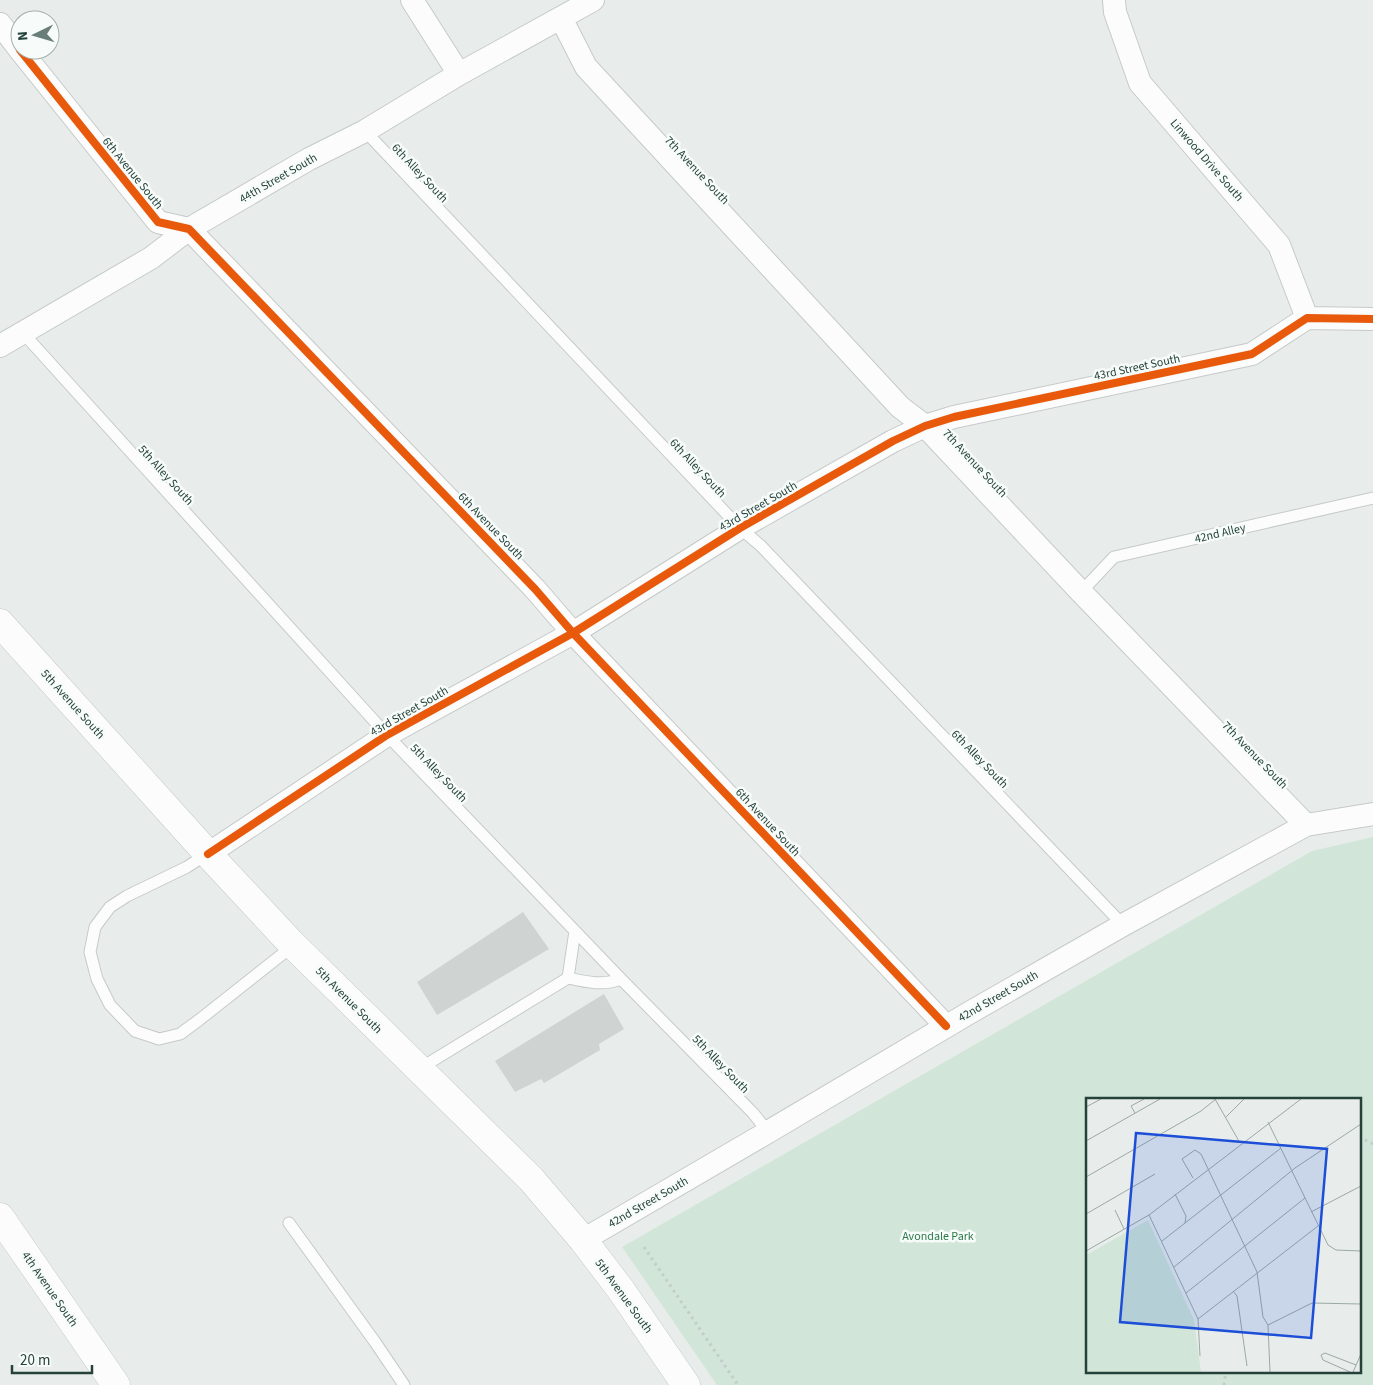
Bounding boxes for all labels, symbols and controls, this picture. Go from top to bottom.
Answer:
north arrow [10,10,60,60]
text: N [13,31,33,42]
street label: Linwood Drive South [1166,115,1247,205]
street label: 7th Avenue South [660,132,733,208]
street label: 6th Avenue South [98,134,167,213]
street label: 6th Alley South [388,140,452,207]
street label: 44th Street South [236,149,320,208]
street label: 43rd Street South [1093,350,1182,385]
street label: 7th Avenue South [938,425,1011,501]
street label: 6th Alley South [666,435,730,502]
street label: 5th Alley South [134,442,197,509]
street label: 43rd Street South [716,477,800,536]
street label: 6th Avenue South [454,489,527,564]
street label: 42nd Alley [1193,519,1248,548]
street label: 5th Avenue South [37,666,109,743]
street label: 43rd Street South [367,682,451,741]
street label: 7th Avenue South [1218,718,1291,793]
street label: 6th Alley South [947,726,1012,792]
street label: 5th Alley South [406,740,471,806]
street label: 6th Avenue South [731,784,804,860]
street label: 5th Avenue South [311,963,386,1038]
street label: 42nd Street South [955,967,1041,1026]
street label: 5th Alley South [688,1031,753,1097]
inset map [1086,1098,1360,1372]
street label: 42nd Street South [605,1173,691,1232]
park label: Avondale Park [902,1228,974,1245]
street label: 4th Avenue South [17,1248,82,1330]
street label: 5th Avenue South [591,1256,656,1337]
scale bar [12,1342,92,1374]
text: 20 m [20,1350,50,1371]

